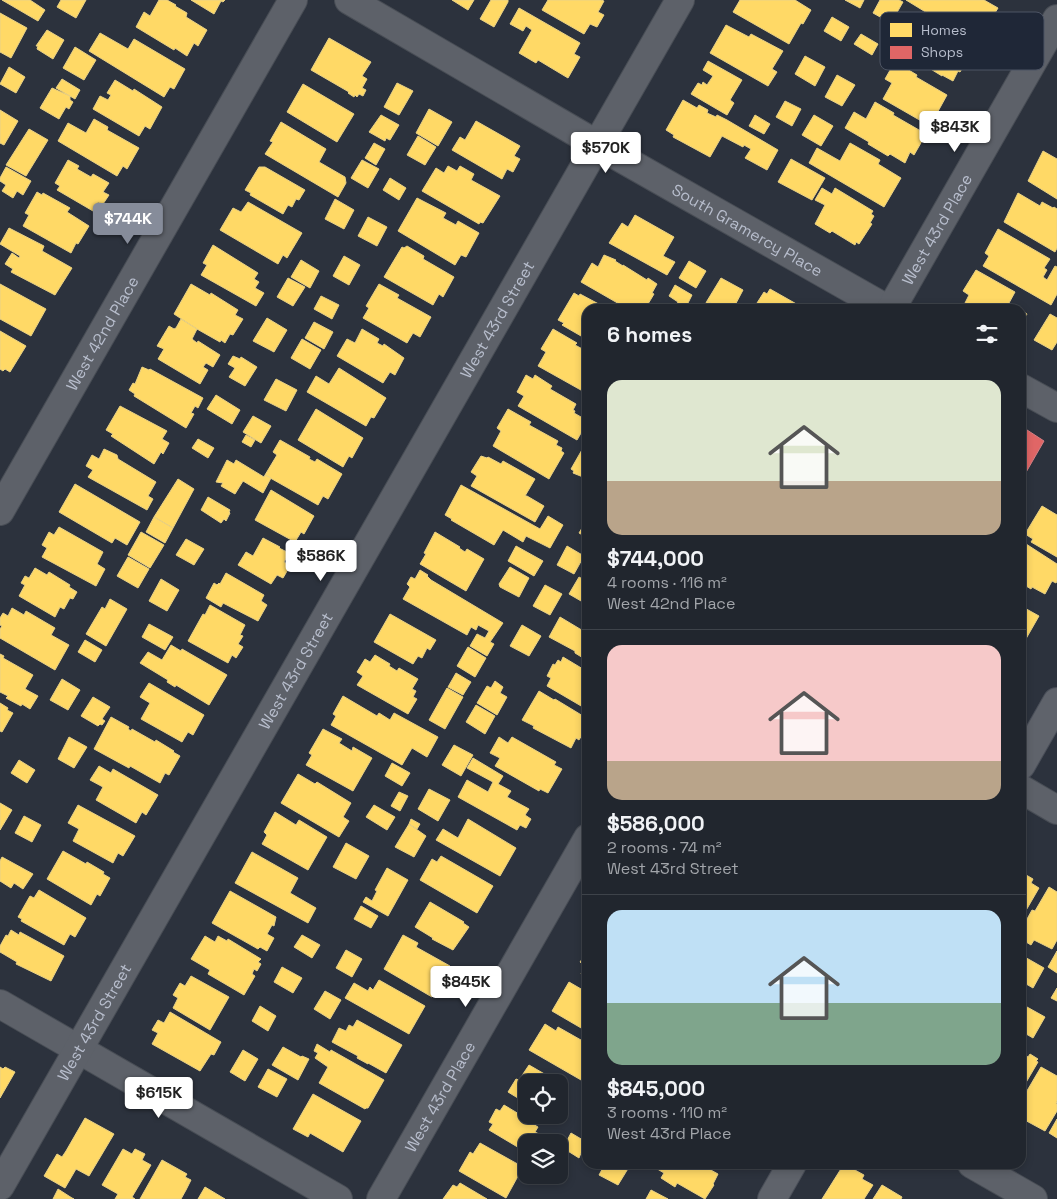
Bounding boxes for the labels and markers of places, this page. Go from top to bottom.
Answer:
pin: $843K [920,110,990,153]
pin: $570K [571,132,641,174]
pin: $744K [93,202,163,245]
pin: $586K [286,540,356,582]
pin: $845K [431,966,501,1008]
pin: $615K [124,1076,194,1119]

